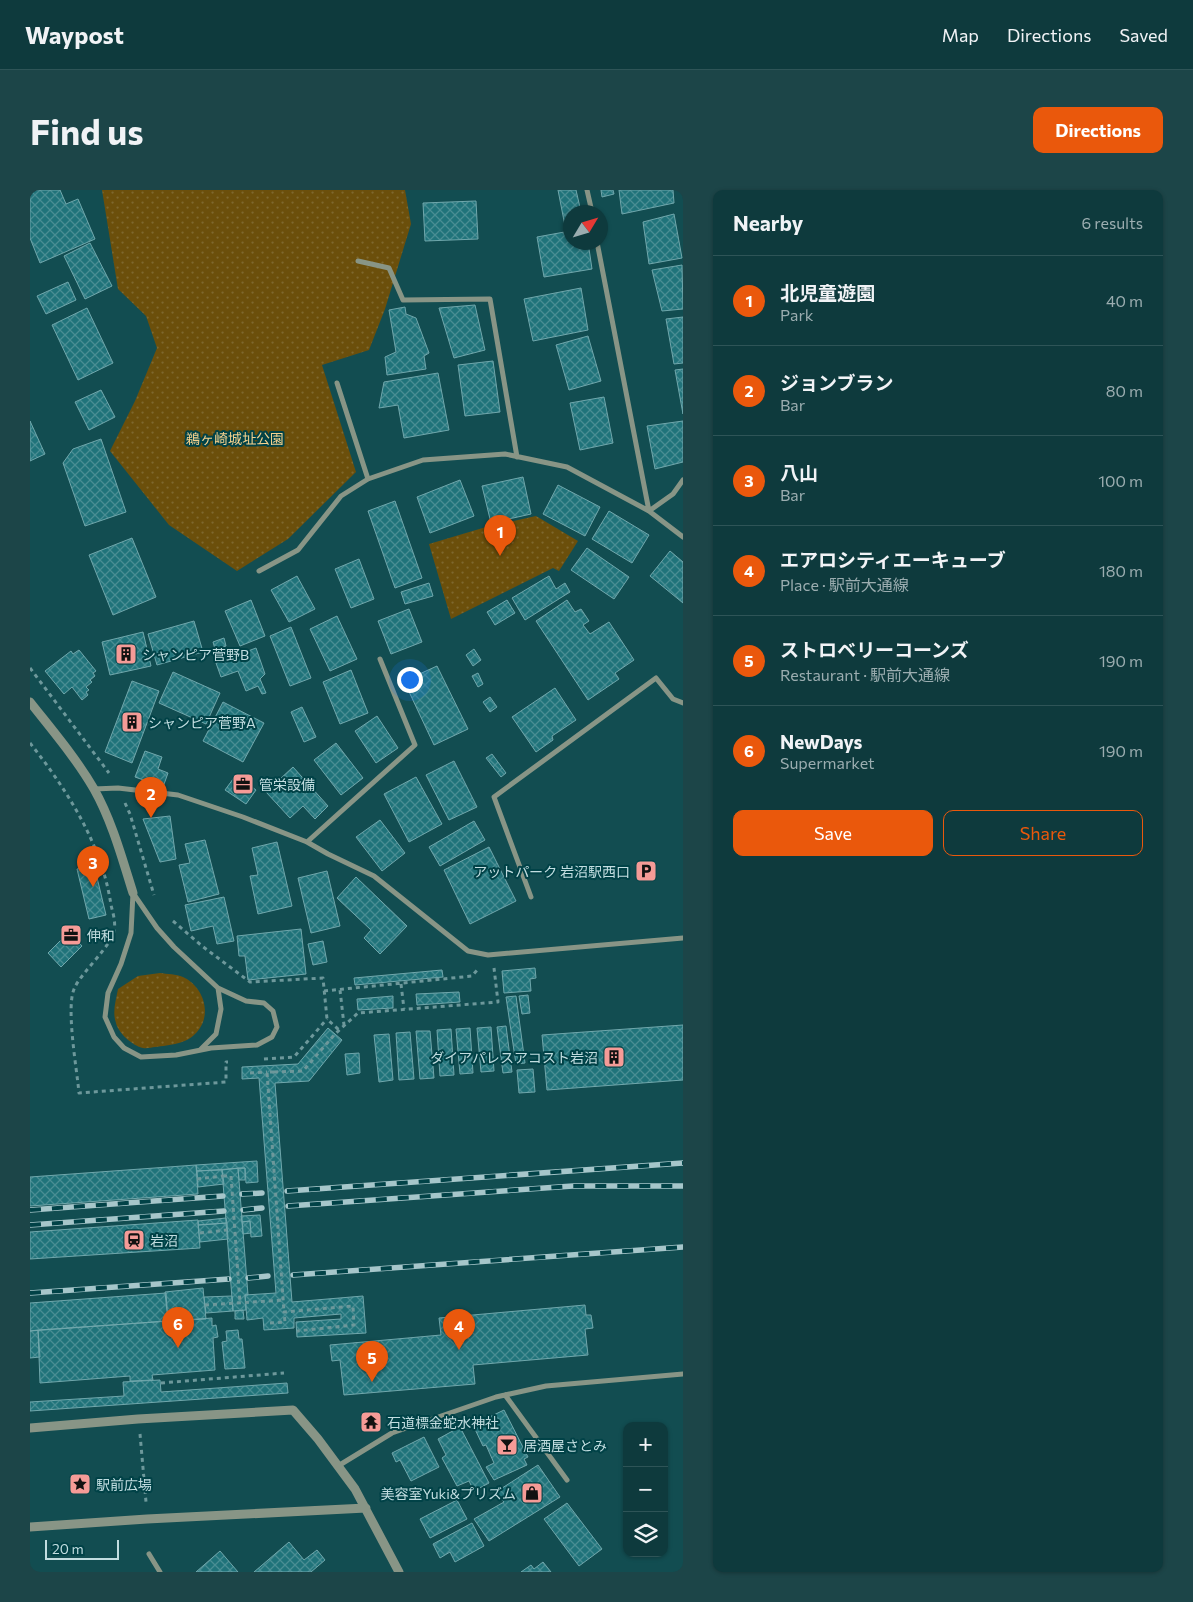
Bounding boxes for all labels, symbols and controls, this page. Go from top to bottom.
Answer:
text: Waypost [25,20,124,49]
text: Map [942,24,979,46]
text: Directions [1007,24,1091,46]
text: Saved [1119,24,1168,46]
button: Directions [1033,107,1163,153]
text: Find us [30,109,144,152]
north arrow [563,205,608,250]
text: Nearby [733,210,803,235]
text: 6 results [1082,213,1143,232]
text: 北児童遊園 [780,281,875,304]
text: 1 [745,291,753,310]
text: 40 m [1106,291,1143,310]
text: Park [780,305,813,324]
text: ジョンブラン [780,371,893,394]
text: 2 [744,381,754,400]
text: 80 m [1106,381,1143,400]
text: Bar [780,395,805,414]
park label: 鵜ヶ崎城址公園 [186,430,284,447]
text: 八山 [780,461,818,484]
text: 3 [744,471,754,490]
text: 100 m [1098,471,1143,490]
text: Bar [780,485,805,504]
pin: 1 [484,515,516,556]
text: エアロシティエーキューブ [780,548,1006,571]
text: 4 [744,561,754,580]
text: 180 m [1099,561,1143,580]
text: Place · 駅前大通線 [780,575,909,594]
text: ストロベリーコーンズ [780,638,969,661]
building icon: シャンピア菅野B [114,642,138,666]
place label: シャンピア菅野B [142,646,249,663]
text: 5 [744,651,754,670]
text: 190 m [1099,651,1143,670]
text: Restaurant · 駅前大通線 [780,665,950,684]
your location [397,667,423,693]
building icon: シャンピア菅野A [120,710,144,734]
place label: シャンピア菅野A [148,714,256,731]
text: NewDays [780,730,862,753]
text: 6 [744,741,754,760]
text: 190 m [1099,741,1143,760]
text: Supermarket [780,753,875,772]
office icon: 管栄設備 [231,772,255,796]
place label: 管栄設備 [259,776,315,793]
pin: 2 [135,777,167,818]
button: Save [733,810,933,856]
button: Share [943,810,1143,856]
pin: 3 [77,846,109,887]
parking icon: アットパーク 岩沼駅西口 [634,859,658,883]
place label: アットパーク 岩沼駅西口 [473,863,630,880]
office icon: 伸和 [59,923,83,947]
place label: 伸和 [87,927,115,944]
building icon: ダイアパレスアコスト岩沼 [602,1045,626,1069]
place label: ダイアパレスアコスト岩沼 [430,1049,598,1066]
station icon: 岩沼 [122,1228,146,1252]
place label: 岩沼 [150,1232,178,1249]
pin: 6 [162,1307,194,1348]
pin: 4 [443,1309,475,1350]
pin: 5 [356,1341,388,1382]
temple icon: 石道標金蛇水神社 [359,1410,383,1434]
place label: 石道標金蛇水神社 [387,1414,499,1431]
map controls [623,1422,668,1557]
button: + [623,1422,668,1467]
bar icon: 居酒屋さとみ [495,1433,519,1457]
place label: 居酒屋さとみ [523,1437,607,1454]
button: − [623,1467,668,1512]
place icon: 駅前広場 [68,1472,92,1496]
place label: 駅前広場 [96,1476,152,1493]
shop icon: 美容室Yuki&プリズム [520,1481,544,1505]
place label: 美容室Yuki&プリズム [380,1485,516,1502]
button: layers [623,1512,668,1557]
scale bar [45,1537,119,1560]
text: 20 m [52,1540,84,1557]

